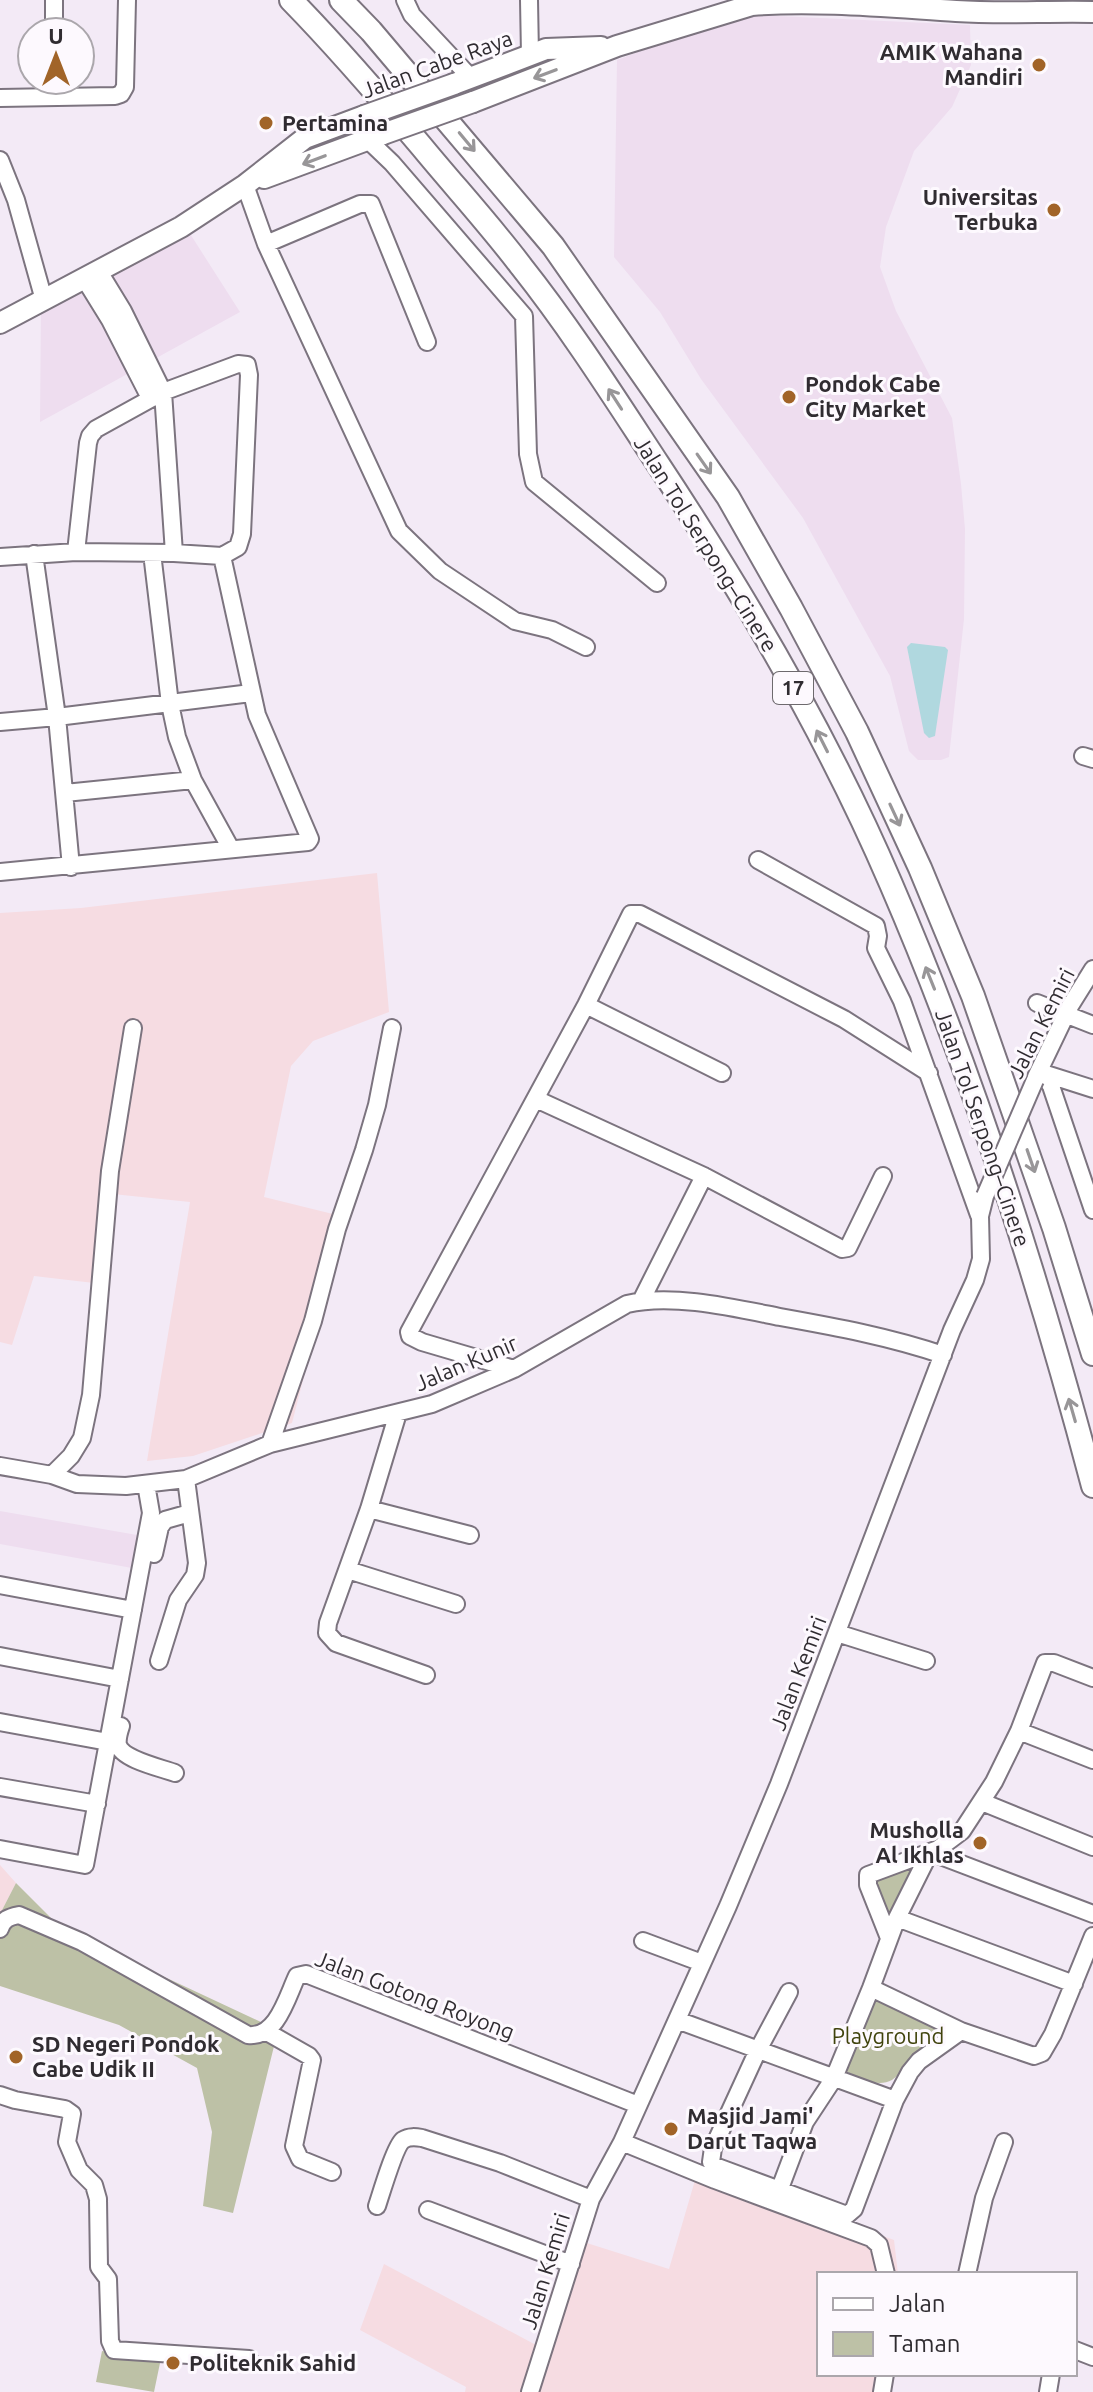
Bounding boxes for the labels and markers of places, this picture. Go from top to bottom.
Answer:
place label: AMIK Wahana Mandiri [880,39,1023,89]
marker: AMIK Wahana Mandiri [1030,56,1048,74]
place label: Pertamina [282,110,388,135]
marker: Pertamina [257,114,275,132]
place label: Universitas Terbuka [923,184,1038,234]
marker: Universitas Terbuka [1045,201,1063,219]
place label: Pondok Cabe City Market [805,371,941,421]
marker: Pondok Cabe City Market [780,388,798,406]
place label: Musholla Al Ikhlas [870,1817,964,1867]
marker: Musholla Al Ikhlas [971,1834,989,1852]
place label: SD Negeri Pondok Cabe Udik II [32,2031,220,2081]
marker: SD Negeri Pondok Cabe Udik II [7,2048,25,2066]
place label: Masjid Jami' Darut Taqwa [687,2103,817,2153]
marker: Masjid Jami' Darut Taqwa [662,2120,680,2138]
place label: Politeknik Sahid [189,2350,356,2375]
marker: Politeknik Sahid [164,2354,182,2372]

